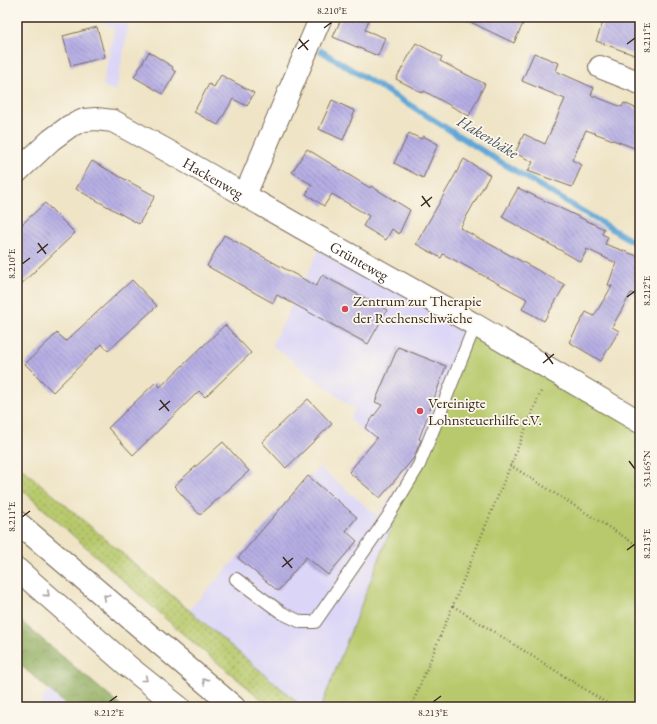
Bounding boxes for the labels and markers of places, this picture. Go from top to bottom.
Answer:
place label: Zentrum zur Therapie der Rechenschwäche [353,291,482,327]
marker: Zentrum zur Therapie der Rechenschwäche [340,304,350,314]
place label: Vereinigte Lohnsteuerhilfe e.V. [428,393,542,429]
marker: Vereinigte Lohnsteuerhilfe e.V. [415,406,425,416]

